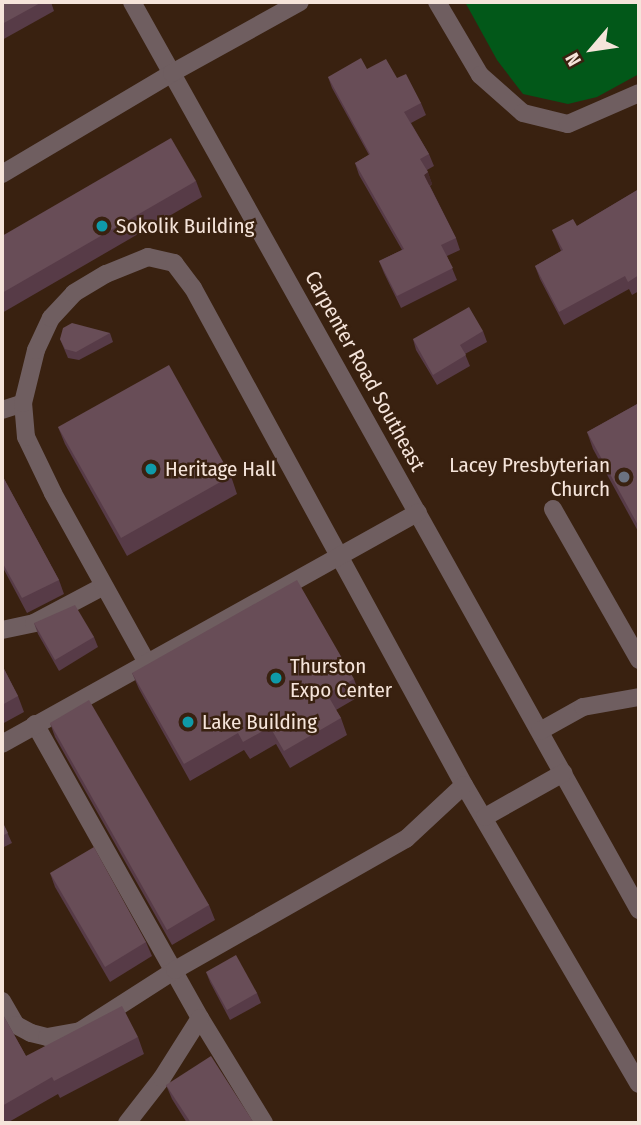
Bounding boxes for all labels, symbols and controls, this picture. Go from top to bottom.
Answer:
north arrow [557,14,627,84]
text: N [560,49,586,70]
place label: Sokolik Building [116,213,254,239]
marker: Sokolik Building [94,218,110,234]
street label: Carpenter Road Southeast [299,267,431,475]
place label: Lacey Presbyterian Church [449,452,610,502]
place label: Heritage Hall [165,456,276,482]
marker: Heritage Hall [143,461,159,477]
marker: Lacey Presbyterian Church [616,469,632,485]
place label: Thurston Expo Center [290,653,392,703]
marker: Thurston Expo Center [268,670,284,686]
place label: Lake Building [202,709,317,735]
marker: Lake Building [180,714,196,730]

